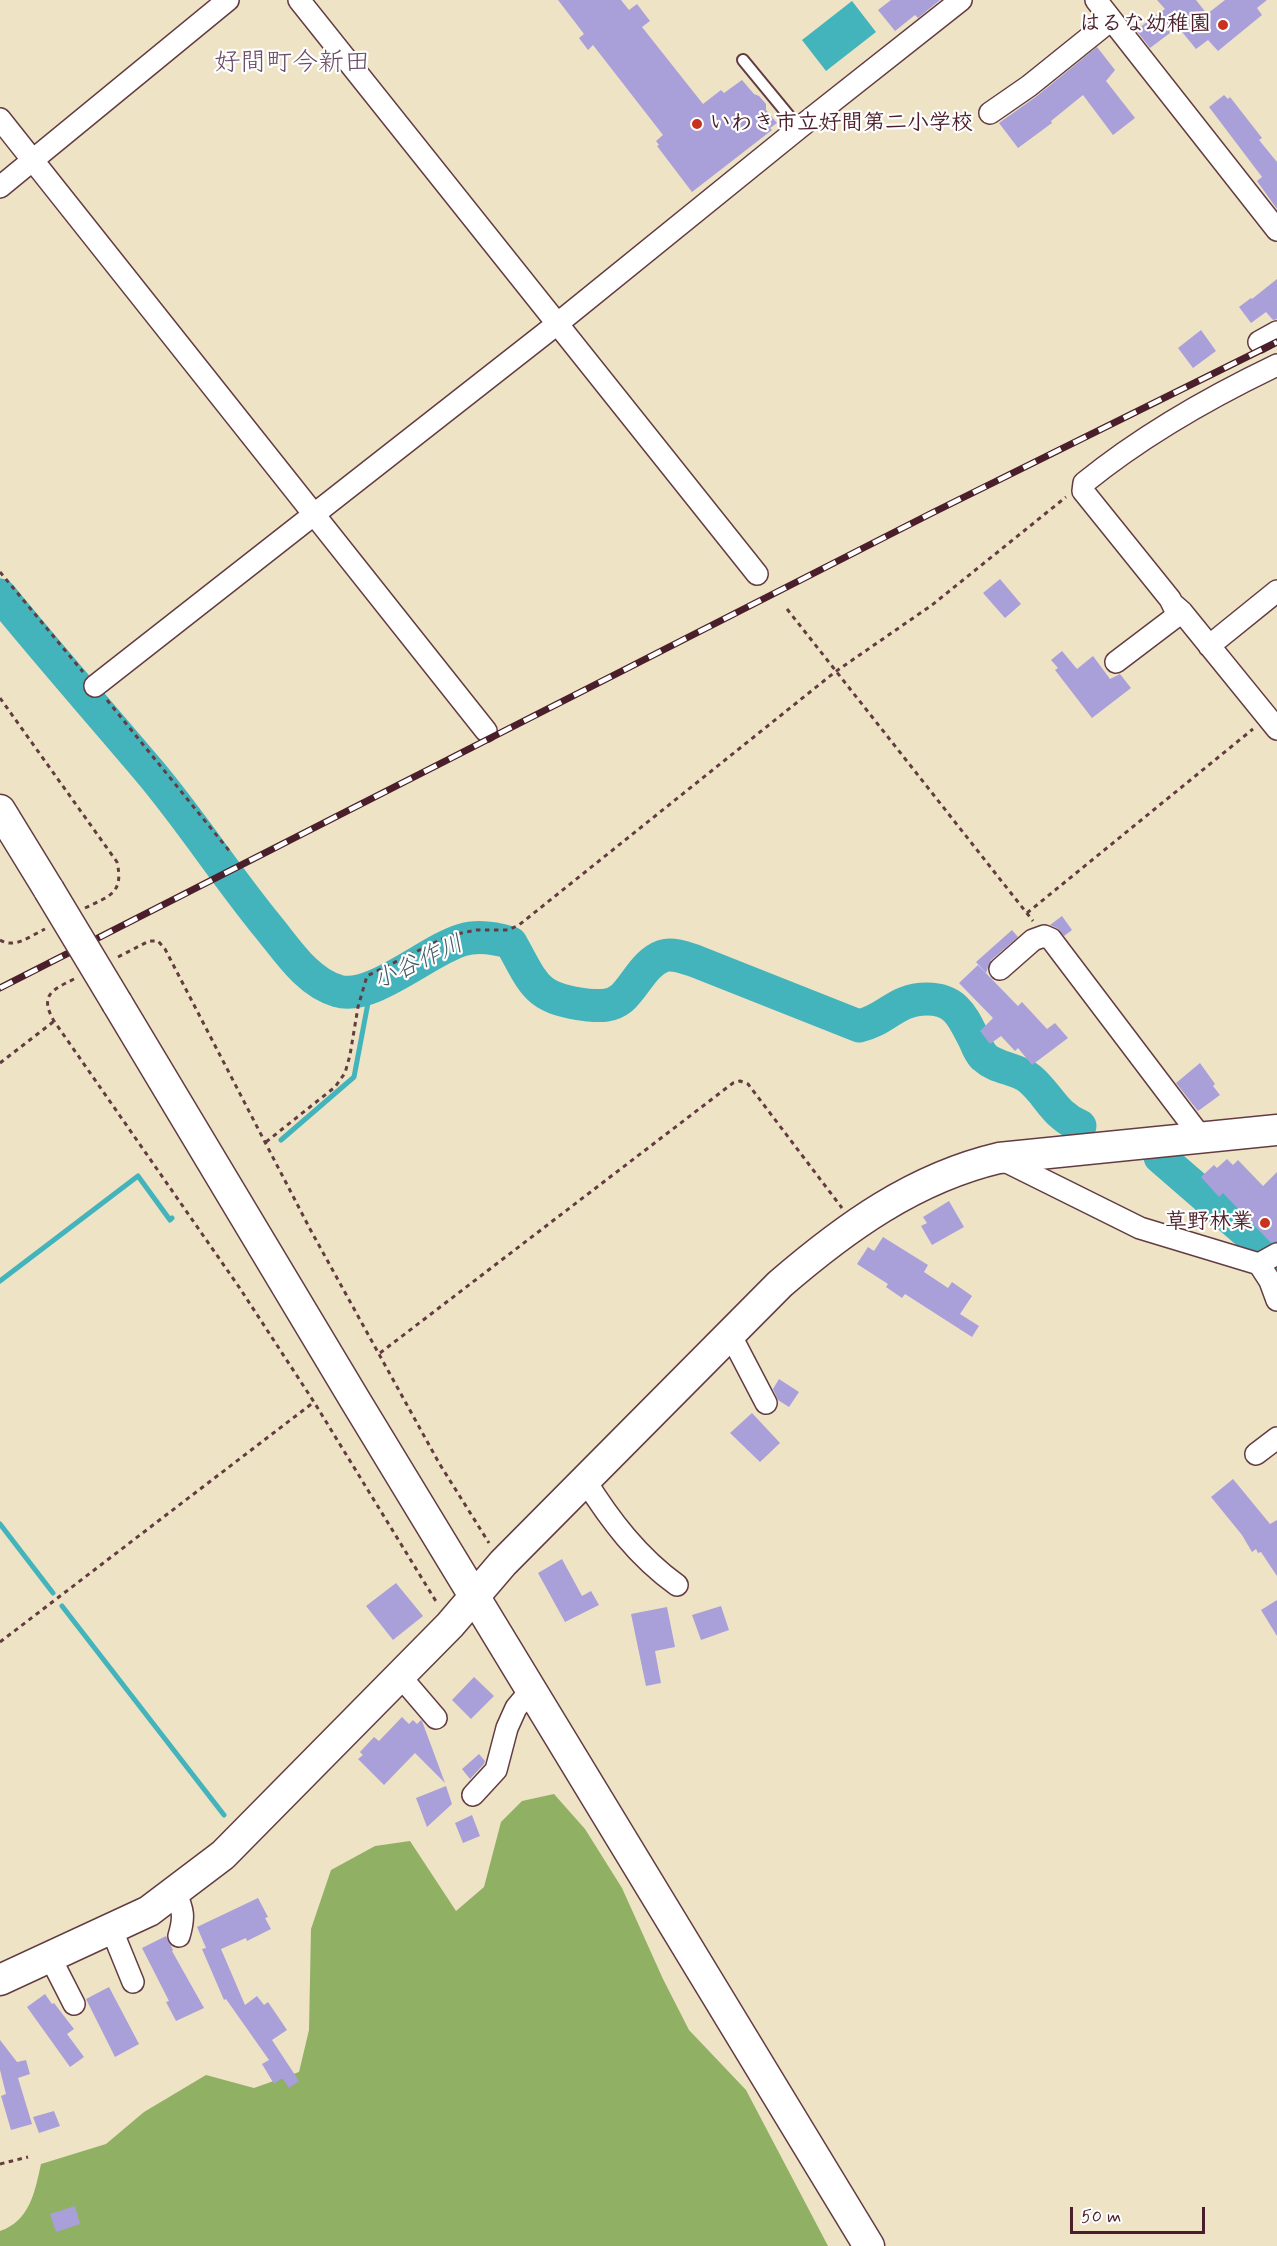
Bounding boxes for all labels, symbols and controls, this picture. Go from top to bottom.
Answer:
place label: はるな幼稚園 [1079,12,1211,38]
marker: はるな幼稚園 [1216,18,1230,32]
district label: 好間町今新田 [214,49,370,81]
place label: いわき市立好間第二小学校 [709,111,973,137]
marker: いわき市立好間第二小学校 [690,117,704,131]
water label: 小谷作川 [369,931,469,997]
place label: 草野林業 [1165,1210,1253,1236]
marker: 草野林業 [1258,1216,1272,1230]
scale bar [1073,2195,1208,2233]
text: 50 m [1081,2205,1121,2229]

